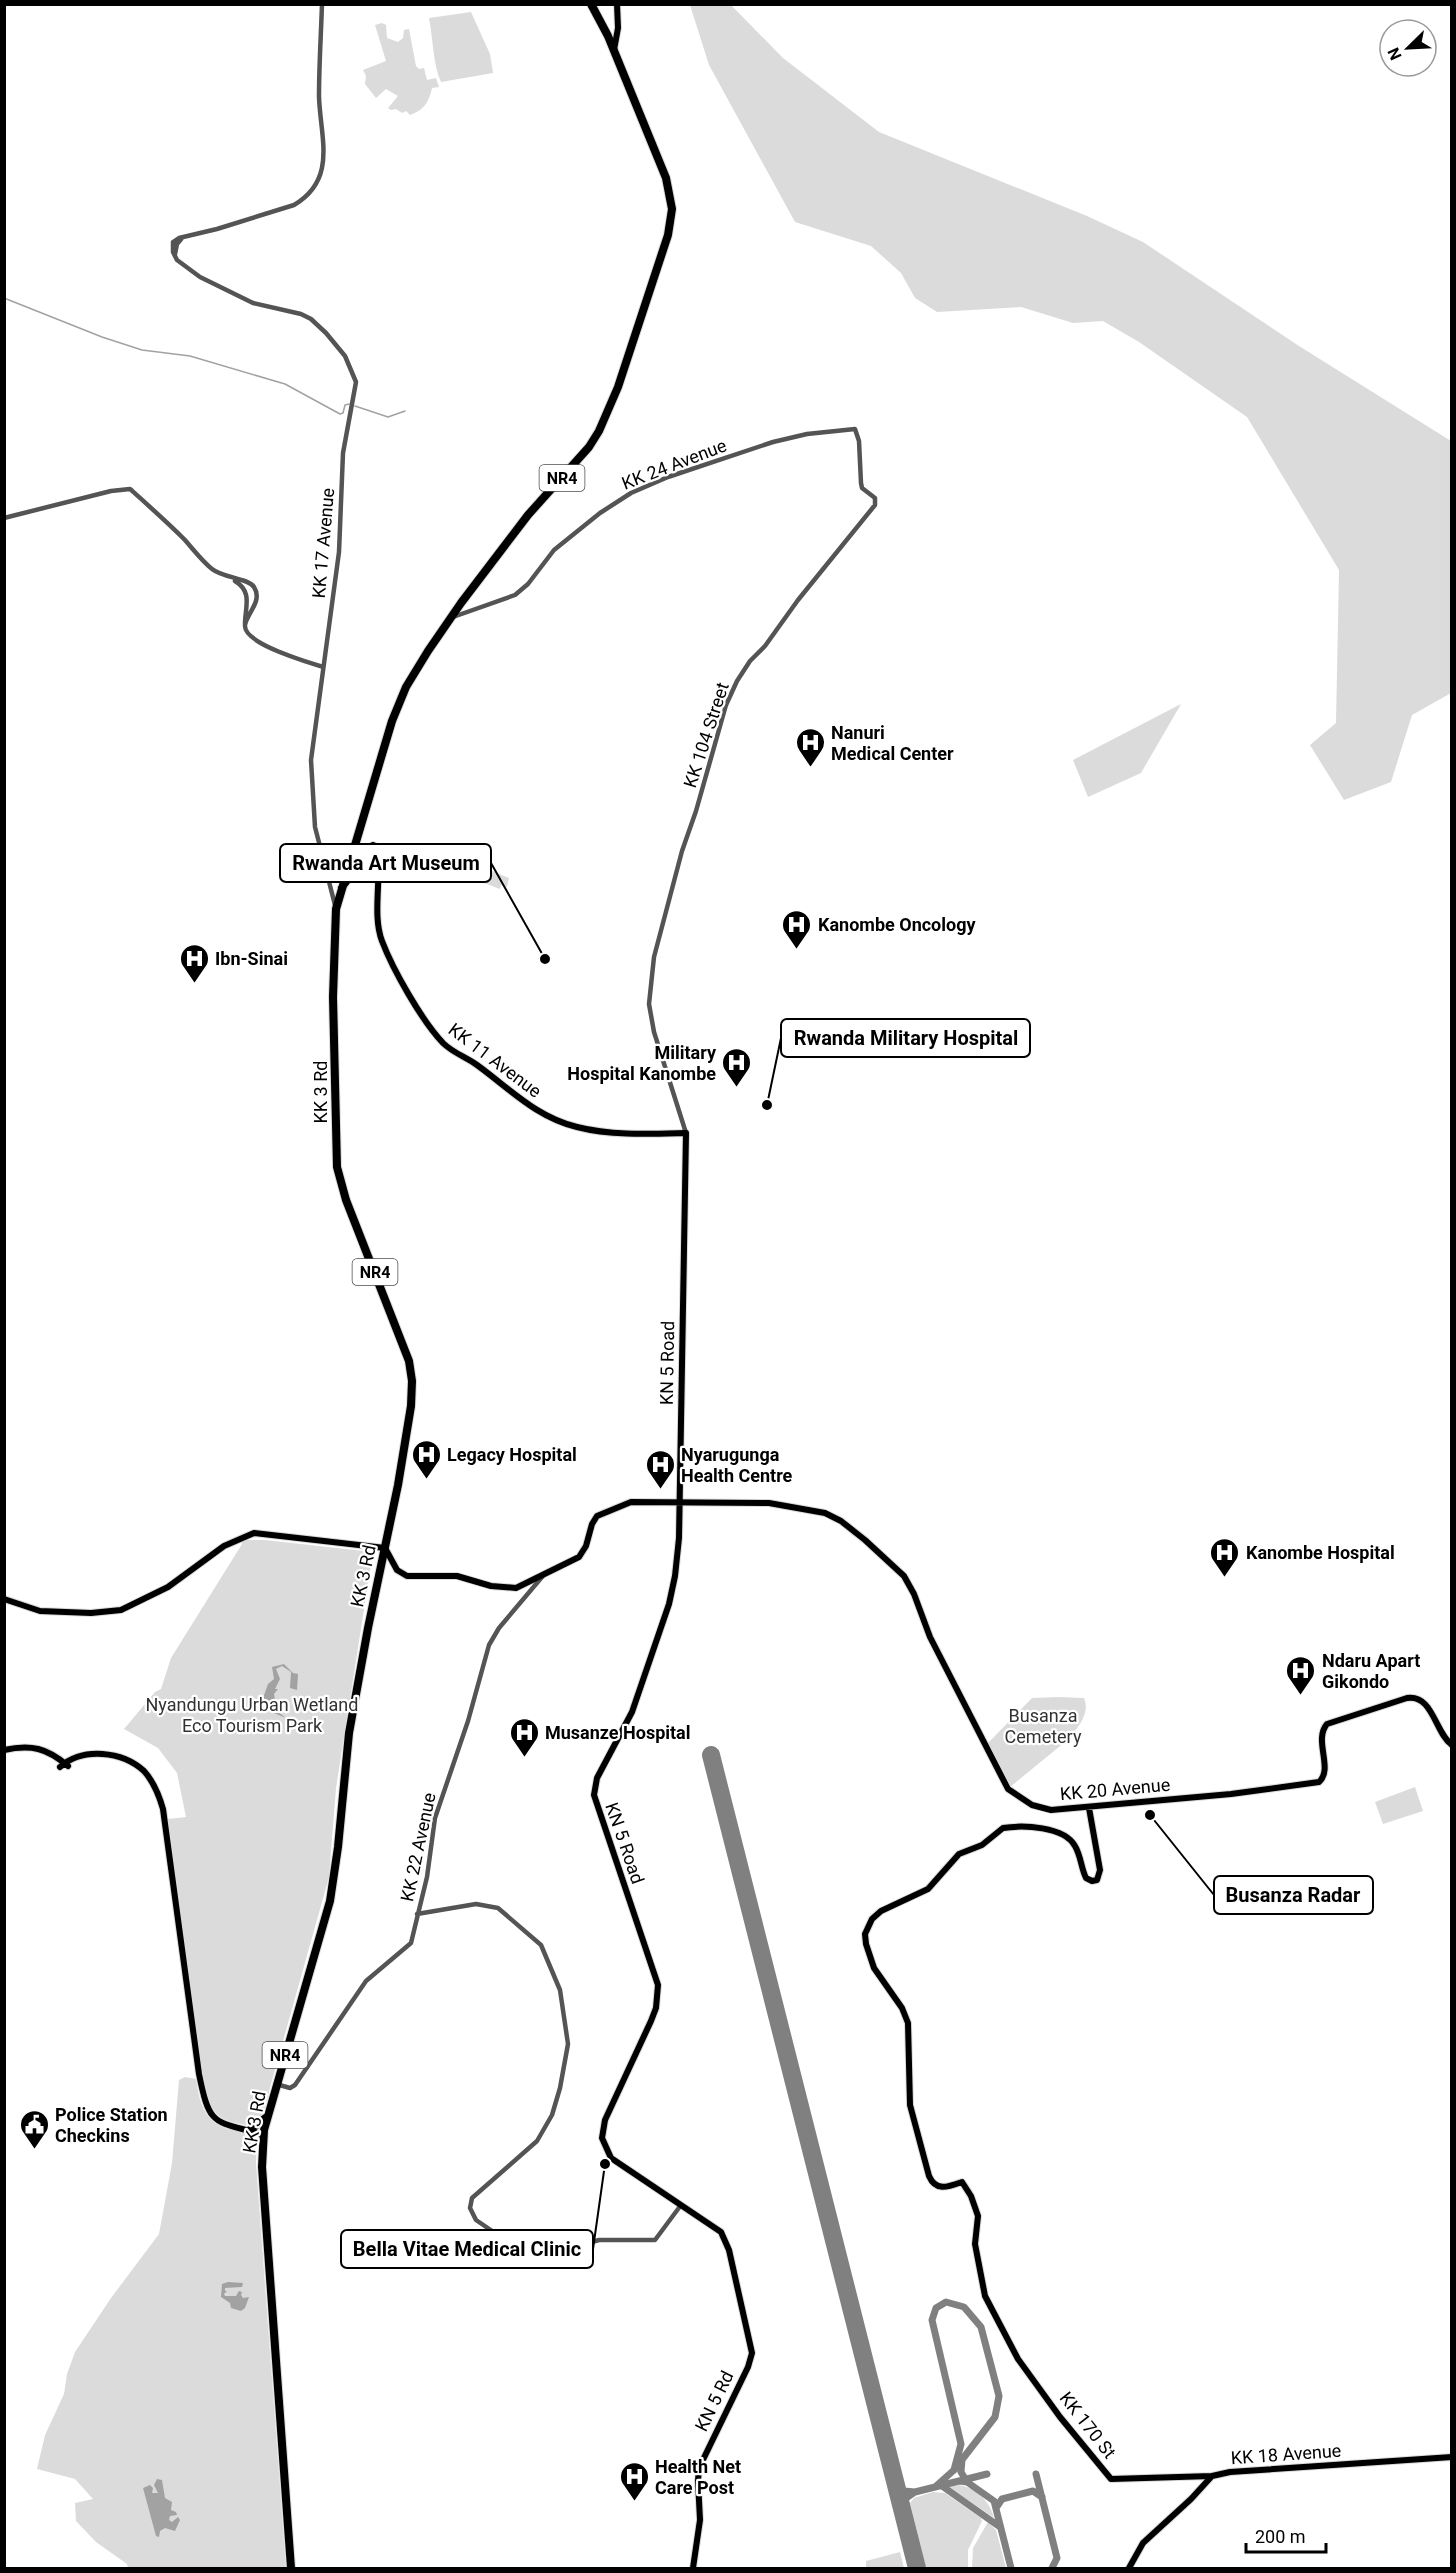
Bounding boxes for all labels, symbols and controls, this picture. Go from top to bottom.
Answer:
north arrow [1378,18,1438,78]
text: N [1384,45,1406,63]
street label: KK 24 Avenue [619,434,729,494]
road number: NR4 [540,465,584,491]
street label: KK 17 Avenue [308,487,338,599]
street label: KK 104 Street [679,680,733,790]
place label: Nanuri Medical Center [831,722,954,764]
hospital icon: Nanuri Medical Center [794,726,826,768]
callout: Rwanda Art Museum [280,844,491,882]
text: Rwanda Art Museum [292,851,480,875]
hospital icon: Kanombe Oncology [781,908,813,950]
place label: Kanombe Oncology [818,914,976,935]
hospital icon: Ibn-Sinai [178,942,210,984]
place label: Ibn-Sinai [215,948,288,969]
street label: KK 11 Avenue [445,1018,545,1102]
callout: Rwanda Military Hospital [781,1019,1030,1057]
text: Rwanda Military Hospital [794,1026,1018,1050]
place label: Military Hospital Kanombe [567,1042,717,1084]
hospital icon: Military Hospital Kanombe [721,1046,753,1088]
street label: KK 3 Rd [310,1061,331,1123]
road number: NR4 [352,1259,398,1285]
street label: KN 5 Road [656,1321,678,1405]
hospital icon: Legacy Hospital [410,1438,442,1480]
place label: Legacy Hospital [447,1444,577,1465]
place label: Nyarugunga Health Centre [681,1444,793,1486]
hospital icon: Nyarugunga Health Centre [644,1448,676,1490]
hospital icon: Kanombe Hospital [1209,1536,1241,1578]
place label: Kanombe Hospital [1246,1542,1395,1563]
street label: KK 3 Rd [346,1543,380,1609]
place label: Ndaru Apart Gikondo [1322,1650,1420,1692]
hospital icon: Ndaru Apart Gikondo [1285,1654,1317,1696]
park label: Nyandungu Urban Wetland Eco Tourism Park [146,1694,358,1736]
park label: Busanza Cemetery [1005,1705,1082,1747]
hospital icon: Musanze Hospital [508,1716,540,1758]
place label: Musanze Hospital [545,1722,691,1743]
street label: KK 20 Avenue [1059,1774,1171,1804]
street label: KK 22 Avenue [396,1791,440,1903]
street label: KN 5 Road [601,1800,649,1886]
callout: Busanza Radar [1214,1876,1373,1914]
text: Busanza Radar [1226,1883,1361,1907]
road number: NR4 [262,2042,308,2068]
street label: KK 3 Rd [238,2089,270,2155]
place label: Police Station Checkins [55,2104,168,2146]
public building icon: Police Station Checkins [18,2108,50,2150]
callout: Bella Vitae Medical Clinic [341,2230,593,2268]
text: Bella Vitae Medical Clinic [353,2237,581,2261]
street label: KN 5 Rd [690,2367,738,2435]
street label: KK 170 St [1056,2388,1120,2462]
street label: KK 18 Avenue [1230,2440,1342,2468]
place label: Health Net Care Post [655,2456,741,2498]
hospital icon: Health Net Care Post [618,2460,650,2502]
scale bar [1246,2516,1326,2554]
text: 200 m [1255,2526,1306,2547]

